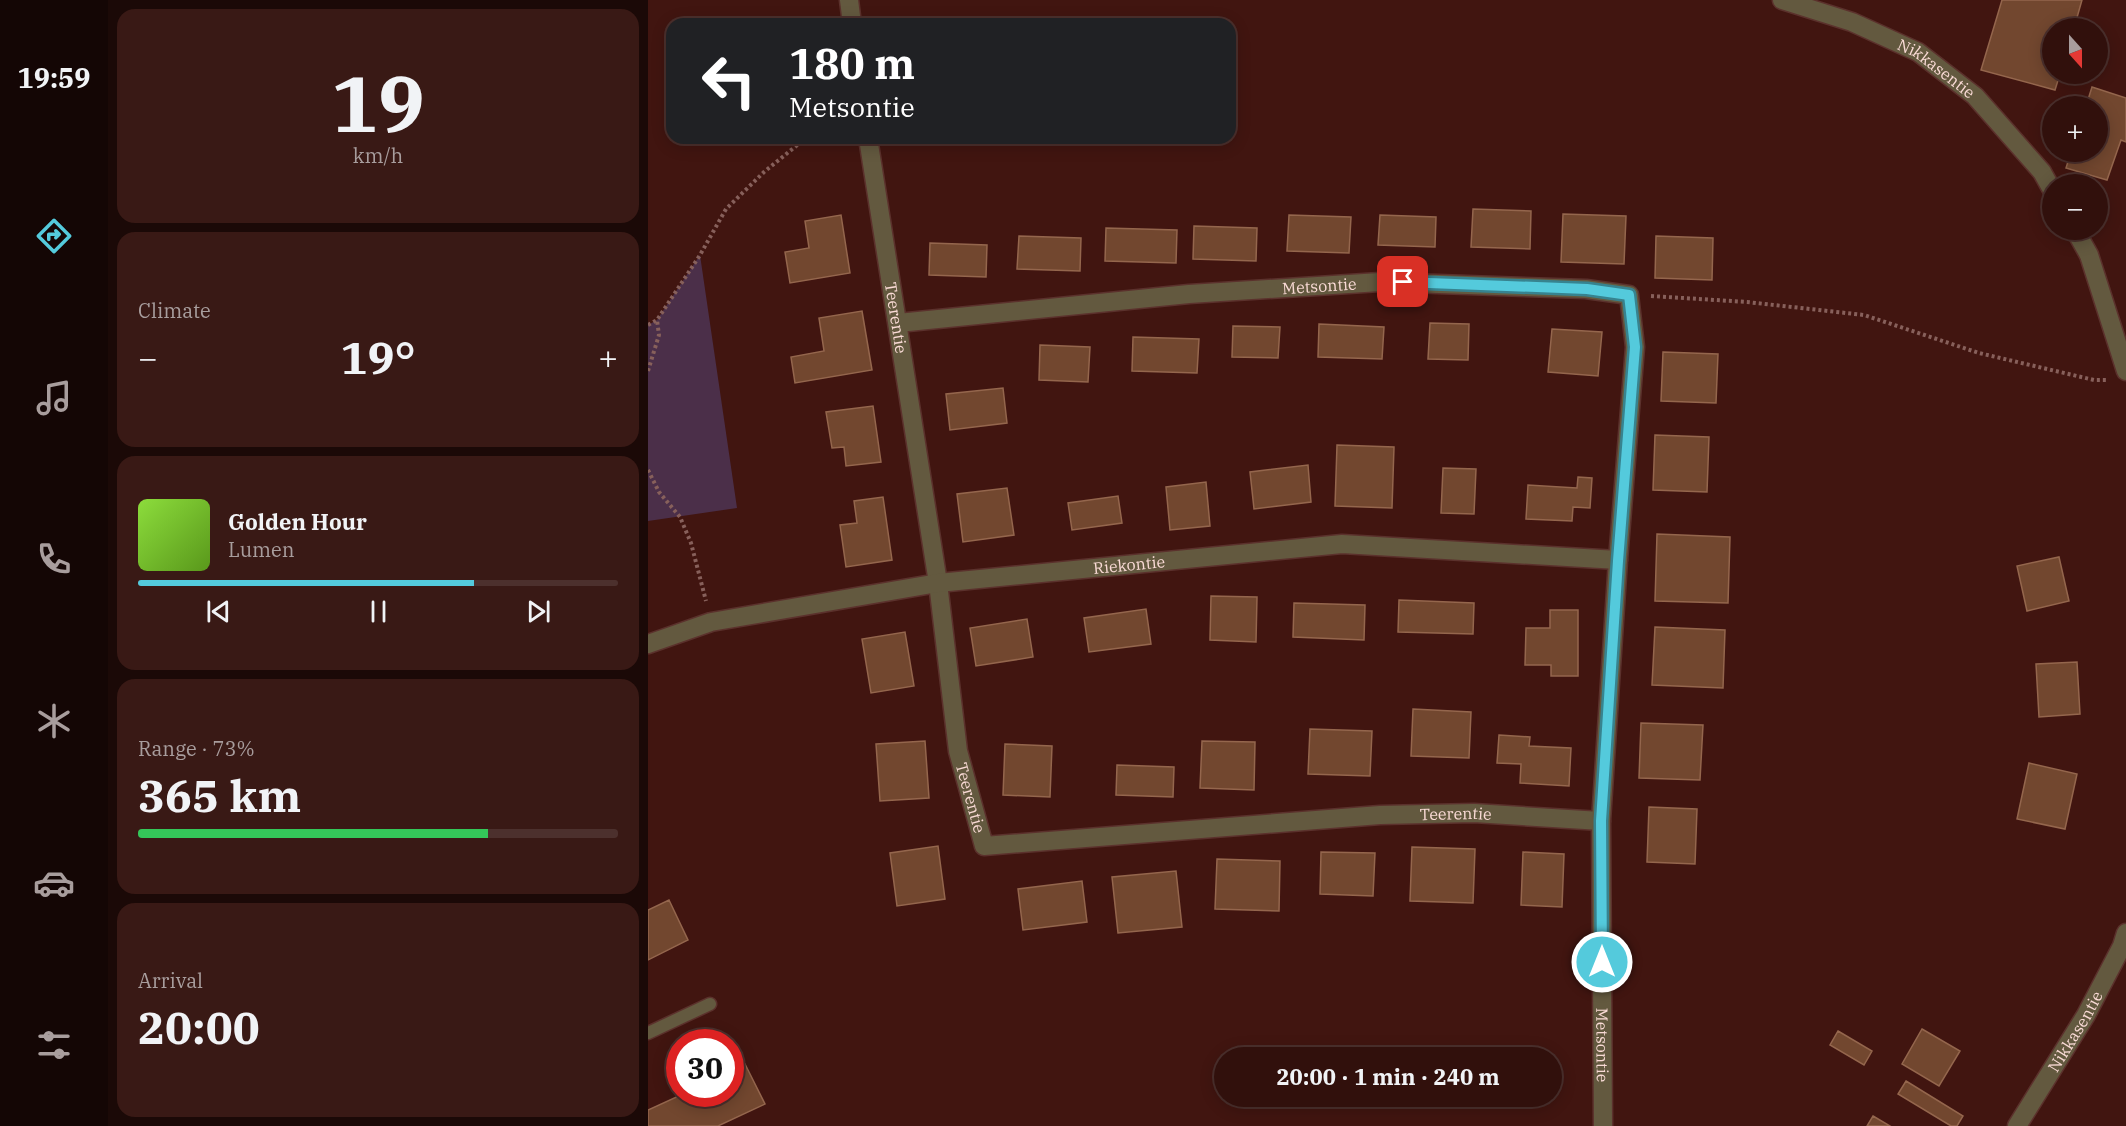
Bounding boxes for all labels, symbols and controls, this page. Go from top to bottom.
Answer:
north arrow [2042,18,2108,84]
map controls [2042,18,2108,240]
street label: Nikkasentie [1894,34,1979,102]
text: 180 m [789,36,915,91]
icon: left [690,42,768,120]
text: 19 [331,52,425,153]
text: 19:59 [18,60,90,95]
text: Metsontie [789,89,915,124]
button: + [2042,96,2108,162]
text: km/h [353,142,403,169]
button: − [2042,174,2108,240]
icon: directions [33,215,75,257]
pin [1377,256,1428,307]
icon: arrive [1386,265,1419,298]
street label: Metsontie [1281,273,1357,298]
street label: Teerentie [881,281,912,355]
text: Climate [138,297,211,324]
text: 19° [340,328,416,386]
text: − [138,336,158,379]
text: + [598,336,618,379]
icon: music [33,377,75,419]
text: Golden Hour [228,507,367,536]
text: Lumen [228,536,295,563]
icon: phone [33,538,75,580]
street label: Riekontie [1092,551,1166,578]
icon: previous [202,595,235,628]
icon: pause [362,595,395,628]
icon: next [522,595,555,628]
icon: climate [33,700,75,742]
text: Range · 73% [138,735,255,762]
street label: Teerentie [952,760,990,835]
text: 365 km [138,766,301,824]
street label: Teerentie [1419,803,1492,824]
icon: car [33,862,75,904]
position arrow [1570,930,1634,994]
text: Arrival [138,967,203,994]
street label: Nikkasentie [2043,988,2107,1076]
text: 20:00 [138,998,260,1056]
street label: Metsontie [1592,1008,1613,1082]
icon: filters [33,1024,75,1066]
speed limit sign: 30 [666,1029,744,1107]
text: 20:00 · 1 min · 240 m [1276,1062,1500,1091]

